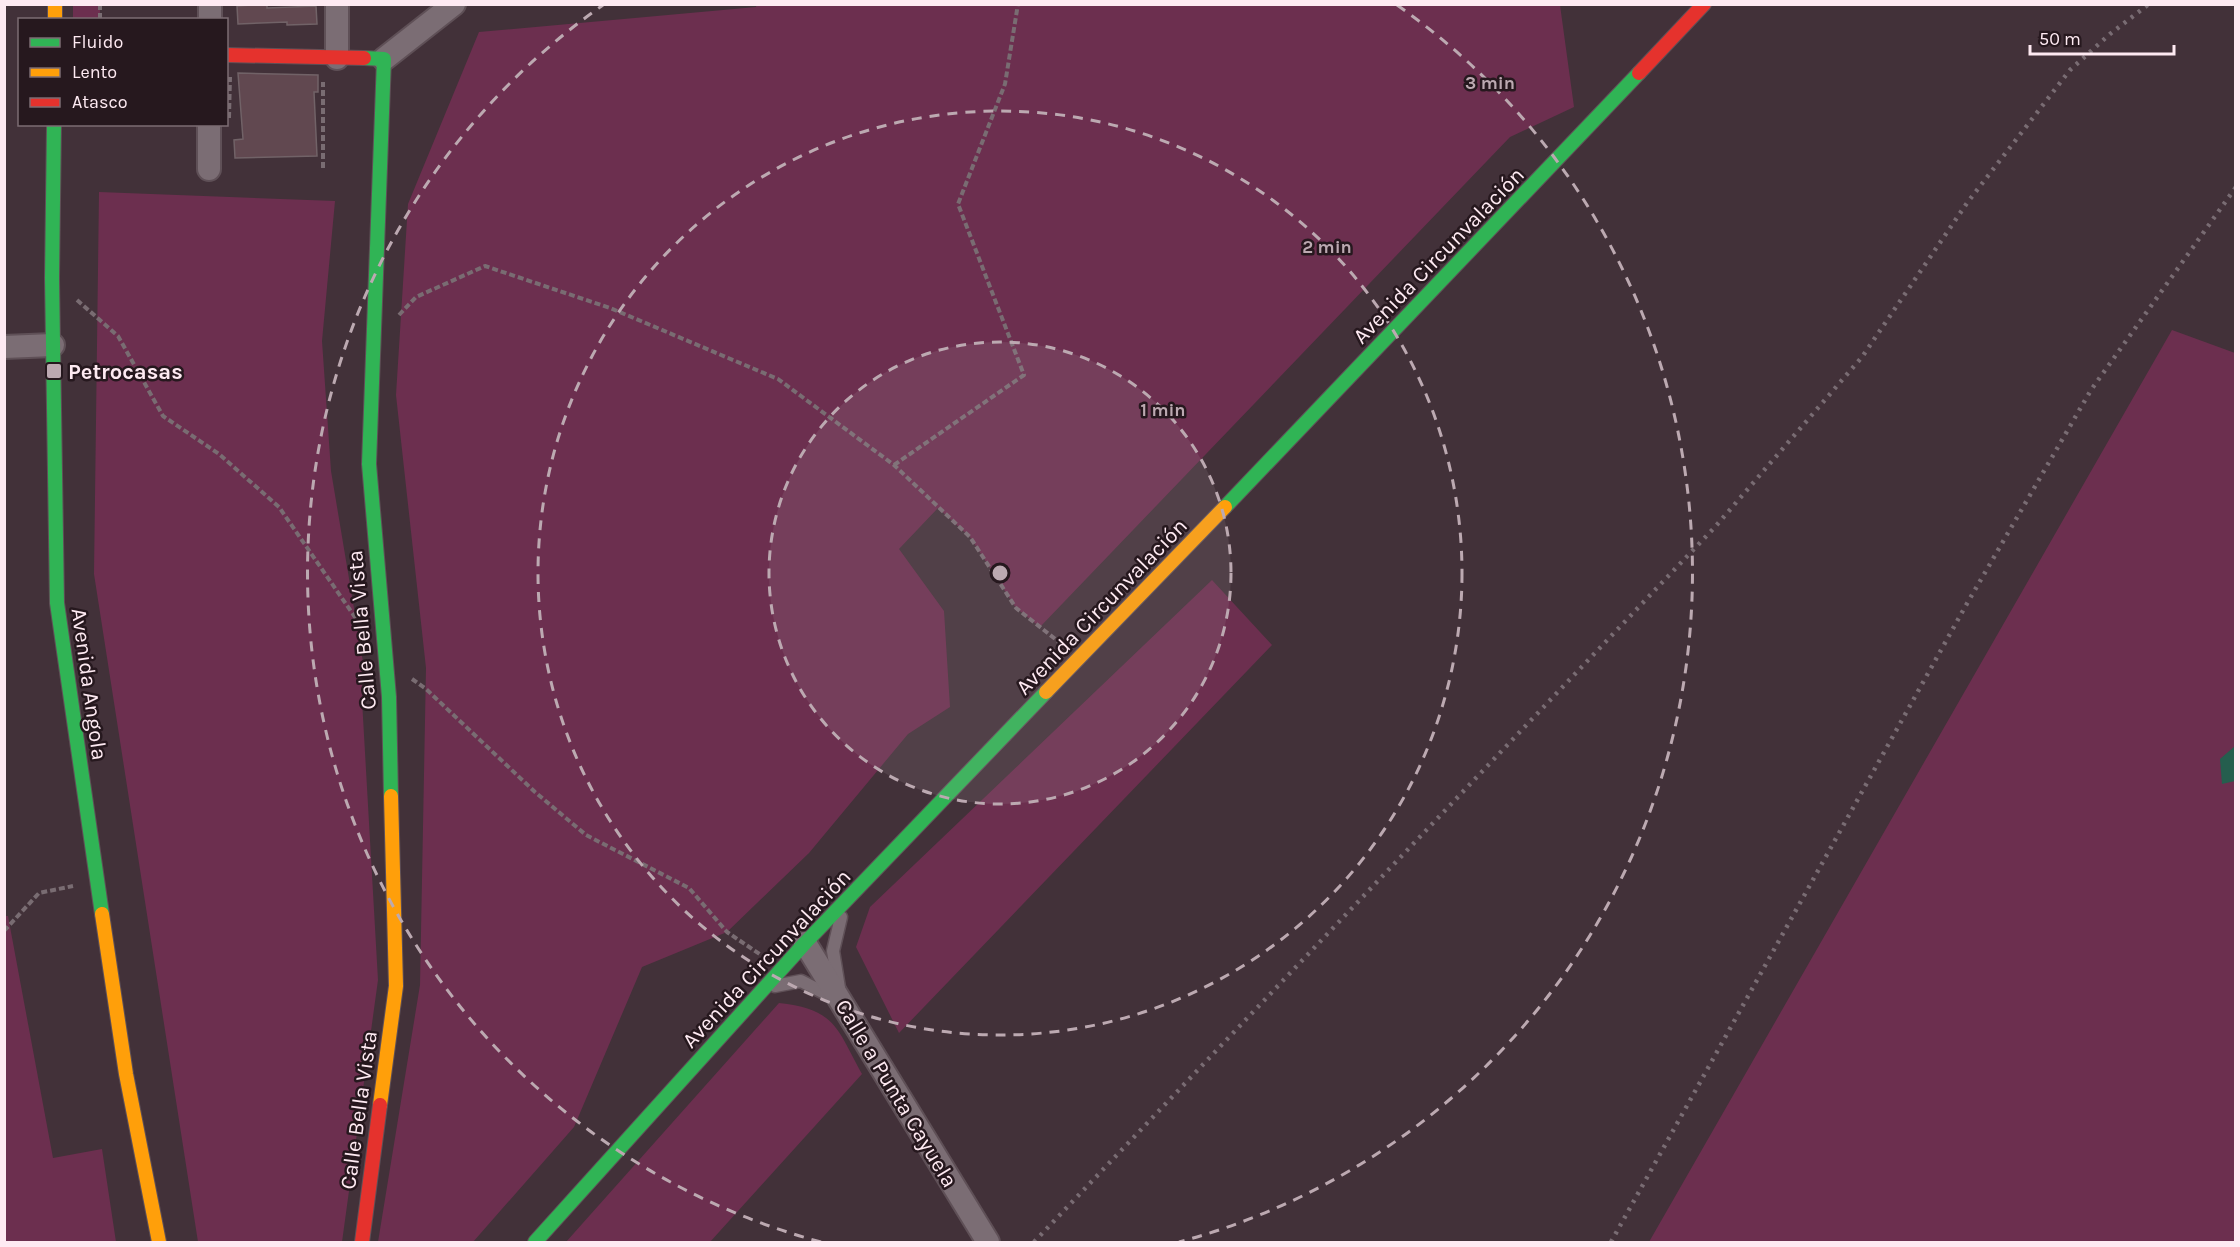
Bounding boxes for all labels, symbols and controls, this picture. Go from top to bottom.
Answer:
legend [18,18,228,126]
scale bar [2030,18,2174,56]
text: 50 m [2039,28,2081,50]
text: Fluido [72,31,123,53]
text: Lento [72,61,117,83]
text: 3 min [1465,72,1515,94]
text: Atasco [72,91,128,113]
street label: Avenida Circunvalación [1348,162,1530,349]
text: 2 min [1302,236,1352,258]
place label: Petrocasas [68,359,183,385]
marker: Petrocasas [45,362,63,380]
text: 1 min [1140,399,1186,421]
street label: Avenida Circunvalación [1011,513,1193,700]
street label: Calle Bella Vista [342,549,382,711]
centre of rings [990,563,1010,583]
street label: Avenida Angola [65,606,113,762]
street label: Avenida Circunvalación [677,864,856,1054]
street label: Calle a Punta Cayuela [830,995,963,1192]
street label: Calle Bella Vista [335,1029,383,1191]

